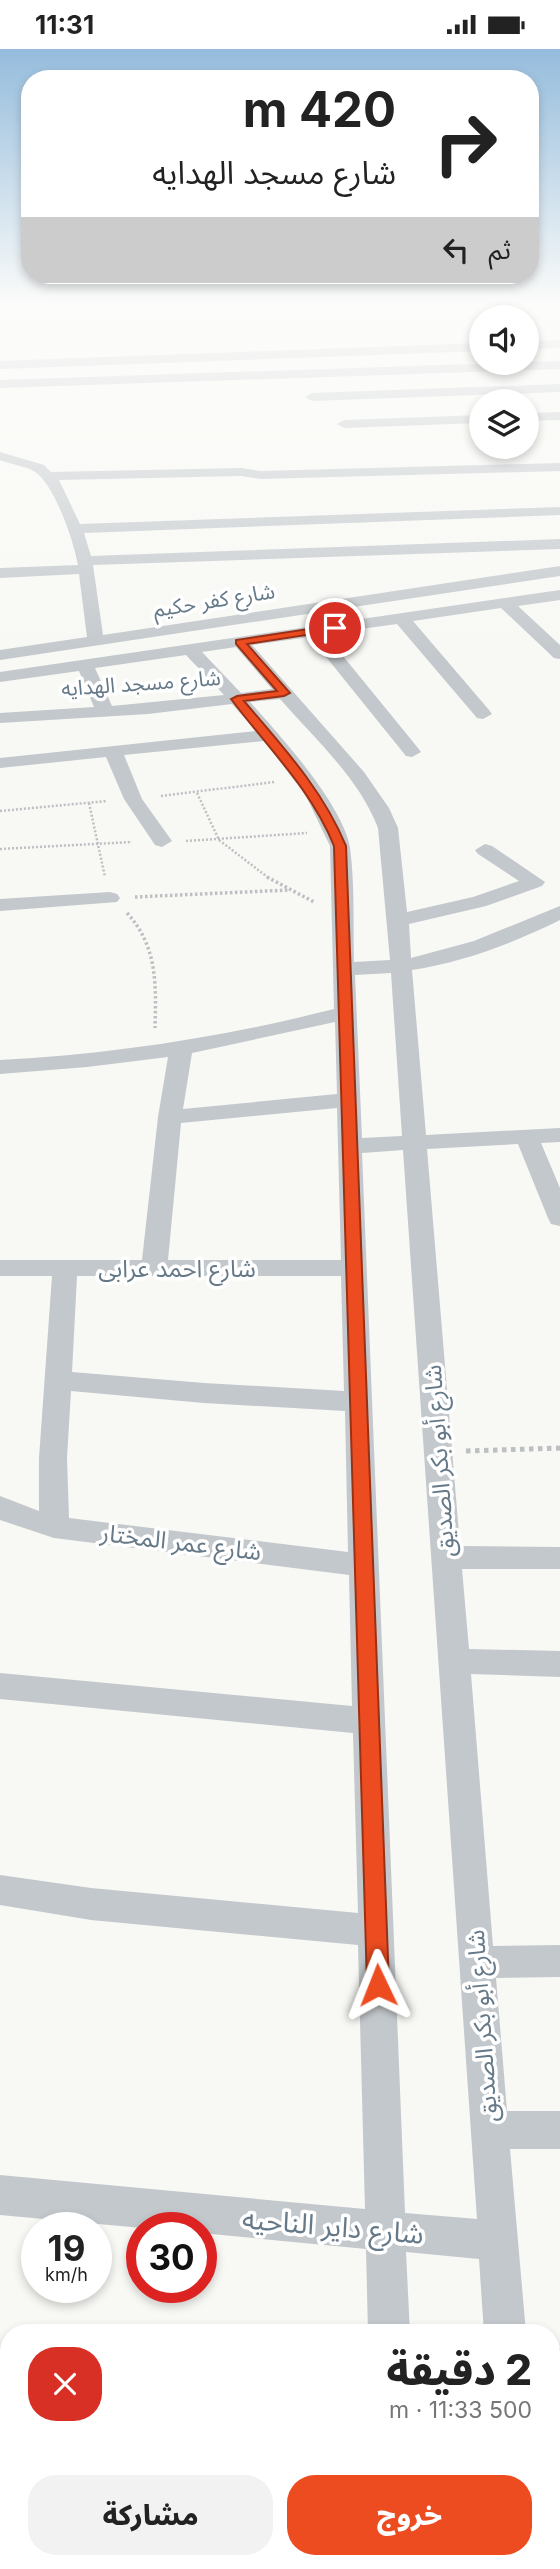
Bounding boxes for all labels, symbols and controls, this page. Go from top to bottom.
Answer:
text: 11:31 [35,9,94,40]
text: 420 m [243,80,396,139]
icon: right [420,98,511,189]
text: شارع مسجد الهدايه [152,153,396,192]
icon: left [437,231,475,269]
text: ثم [489,234,511,265]
map controls [469,305,539,459]
button: sound [469,305,539,375]
button: layers [469,389,539,459]
street label: شارع كفر حكيم [151,578,277,625]
pin [305,598,365,658]
icon: arrive [316,609,354,647]
street label: شارع مسجد الهدايه [60,665,222,704]
street label: شارع احمد عرابى [98,1254,256,1286]
street label: شارع أبو بكر الصديق [417,1364,463,1558]
street label: شارع عمر المختار [98,1518,263,1569]
street label: شارع أبو بكر الصديق [460,1929,506,2123]
position arrow [341,1948,415,2022]
street label: شارع داير الناحيه [240,2201,425,2255]
speed limit sign: 30 [126,2212,217,2303]
text: 19 [48,2227,85,2269]
text: km/h [45,2264,88,2285]
text: 2 دقيقة [386,2344,532,2395]
button: close [28,2347,102,2421]
text: 500 m · 11:33 [389,2396,532,2424]
button: مشاركة [28,2475,273,2555]
button: خروج [287,2475,532,2555]

